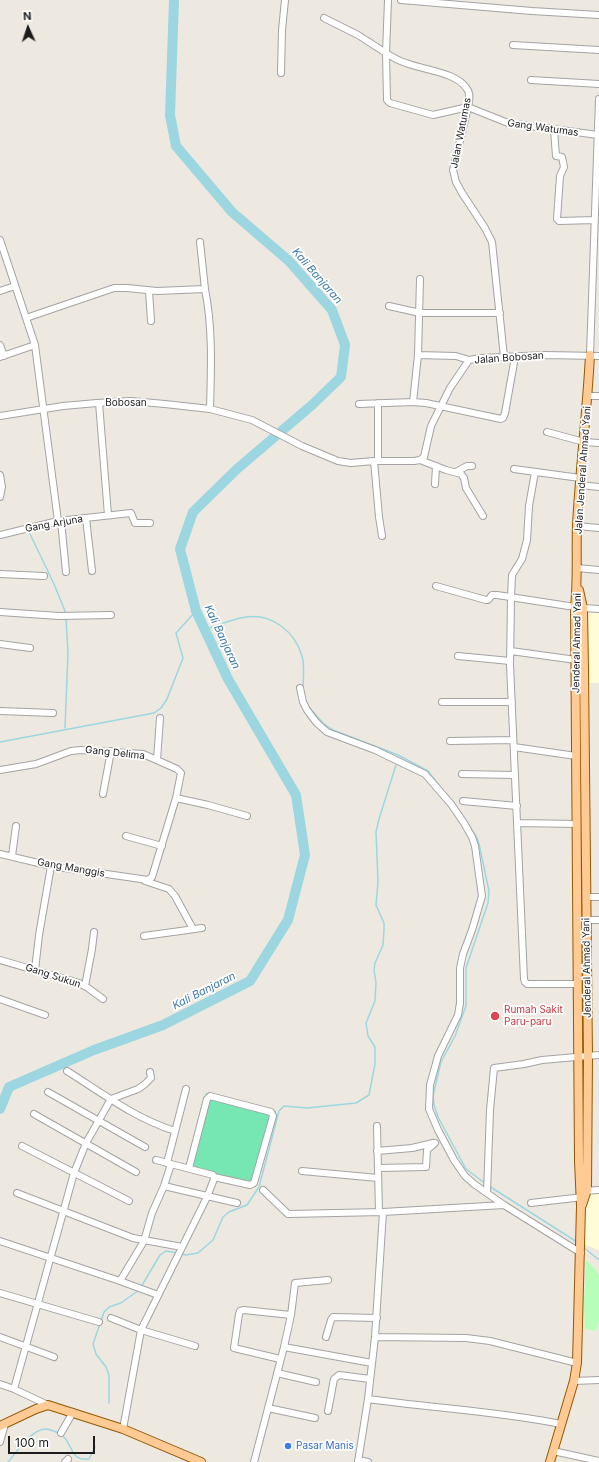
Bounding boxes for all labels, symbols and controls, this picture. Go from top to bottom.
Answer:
north arrow [8,8,48,48]
text: N [23,9,32,23]
street label: Jalan Watumas [448,97,474,169]
street label: Gang Watumas [507,117,579,139]
water label: Kali Banjaran [289,246,345,306]
street label: Jalan Bobosan [474,350,544,366]
street label: Bobosan [105,397,147,409]
street label: Jalan Jenderal Ahmad Yani [573,406,593,534]
street label: Gang Arjuna [24,513,84,535]
street label: Jenderal Ahmad Yani [570,593,584,693]
water label: Kali Banjaran [201,603,243,671]
street label: Gang Delima [84,744,146,762]
street label: Gang Manggis [36,856,106,880]
street label: Jenderal Ahmad Yani [580,918,594,1018]
street label: Gang Sukun [24,961,82,991]
water label: Kali Banjaran [170,969,238,1013]
place label: Rumah Sakit Paru-paru [504,1004,563,1028]
marker: Rumah Sakit Paru-paru [489,1010,501,1022]
scale bar [10,1428,97,1454]
text: 100 m [15,1435,49,1450]
place label: Pasar Manis [296,1440,354,1452]
marker: Pasar Manis [283,1441,293,1451]

